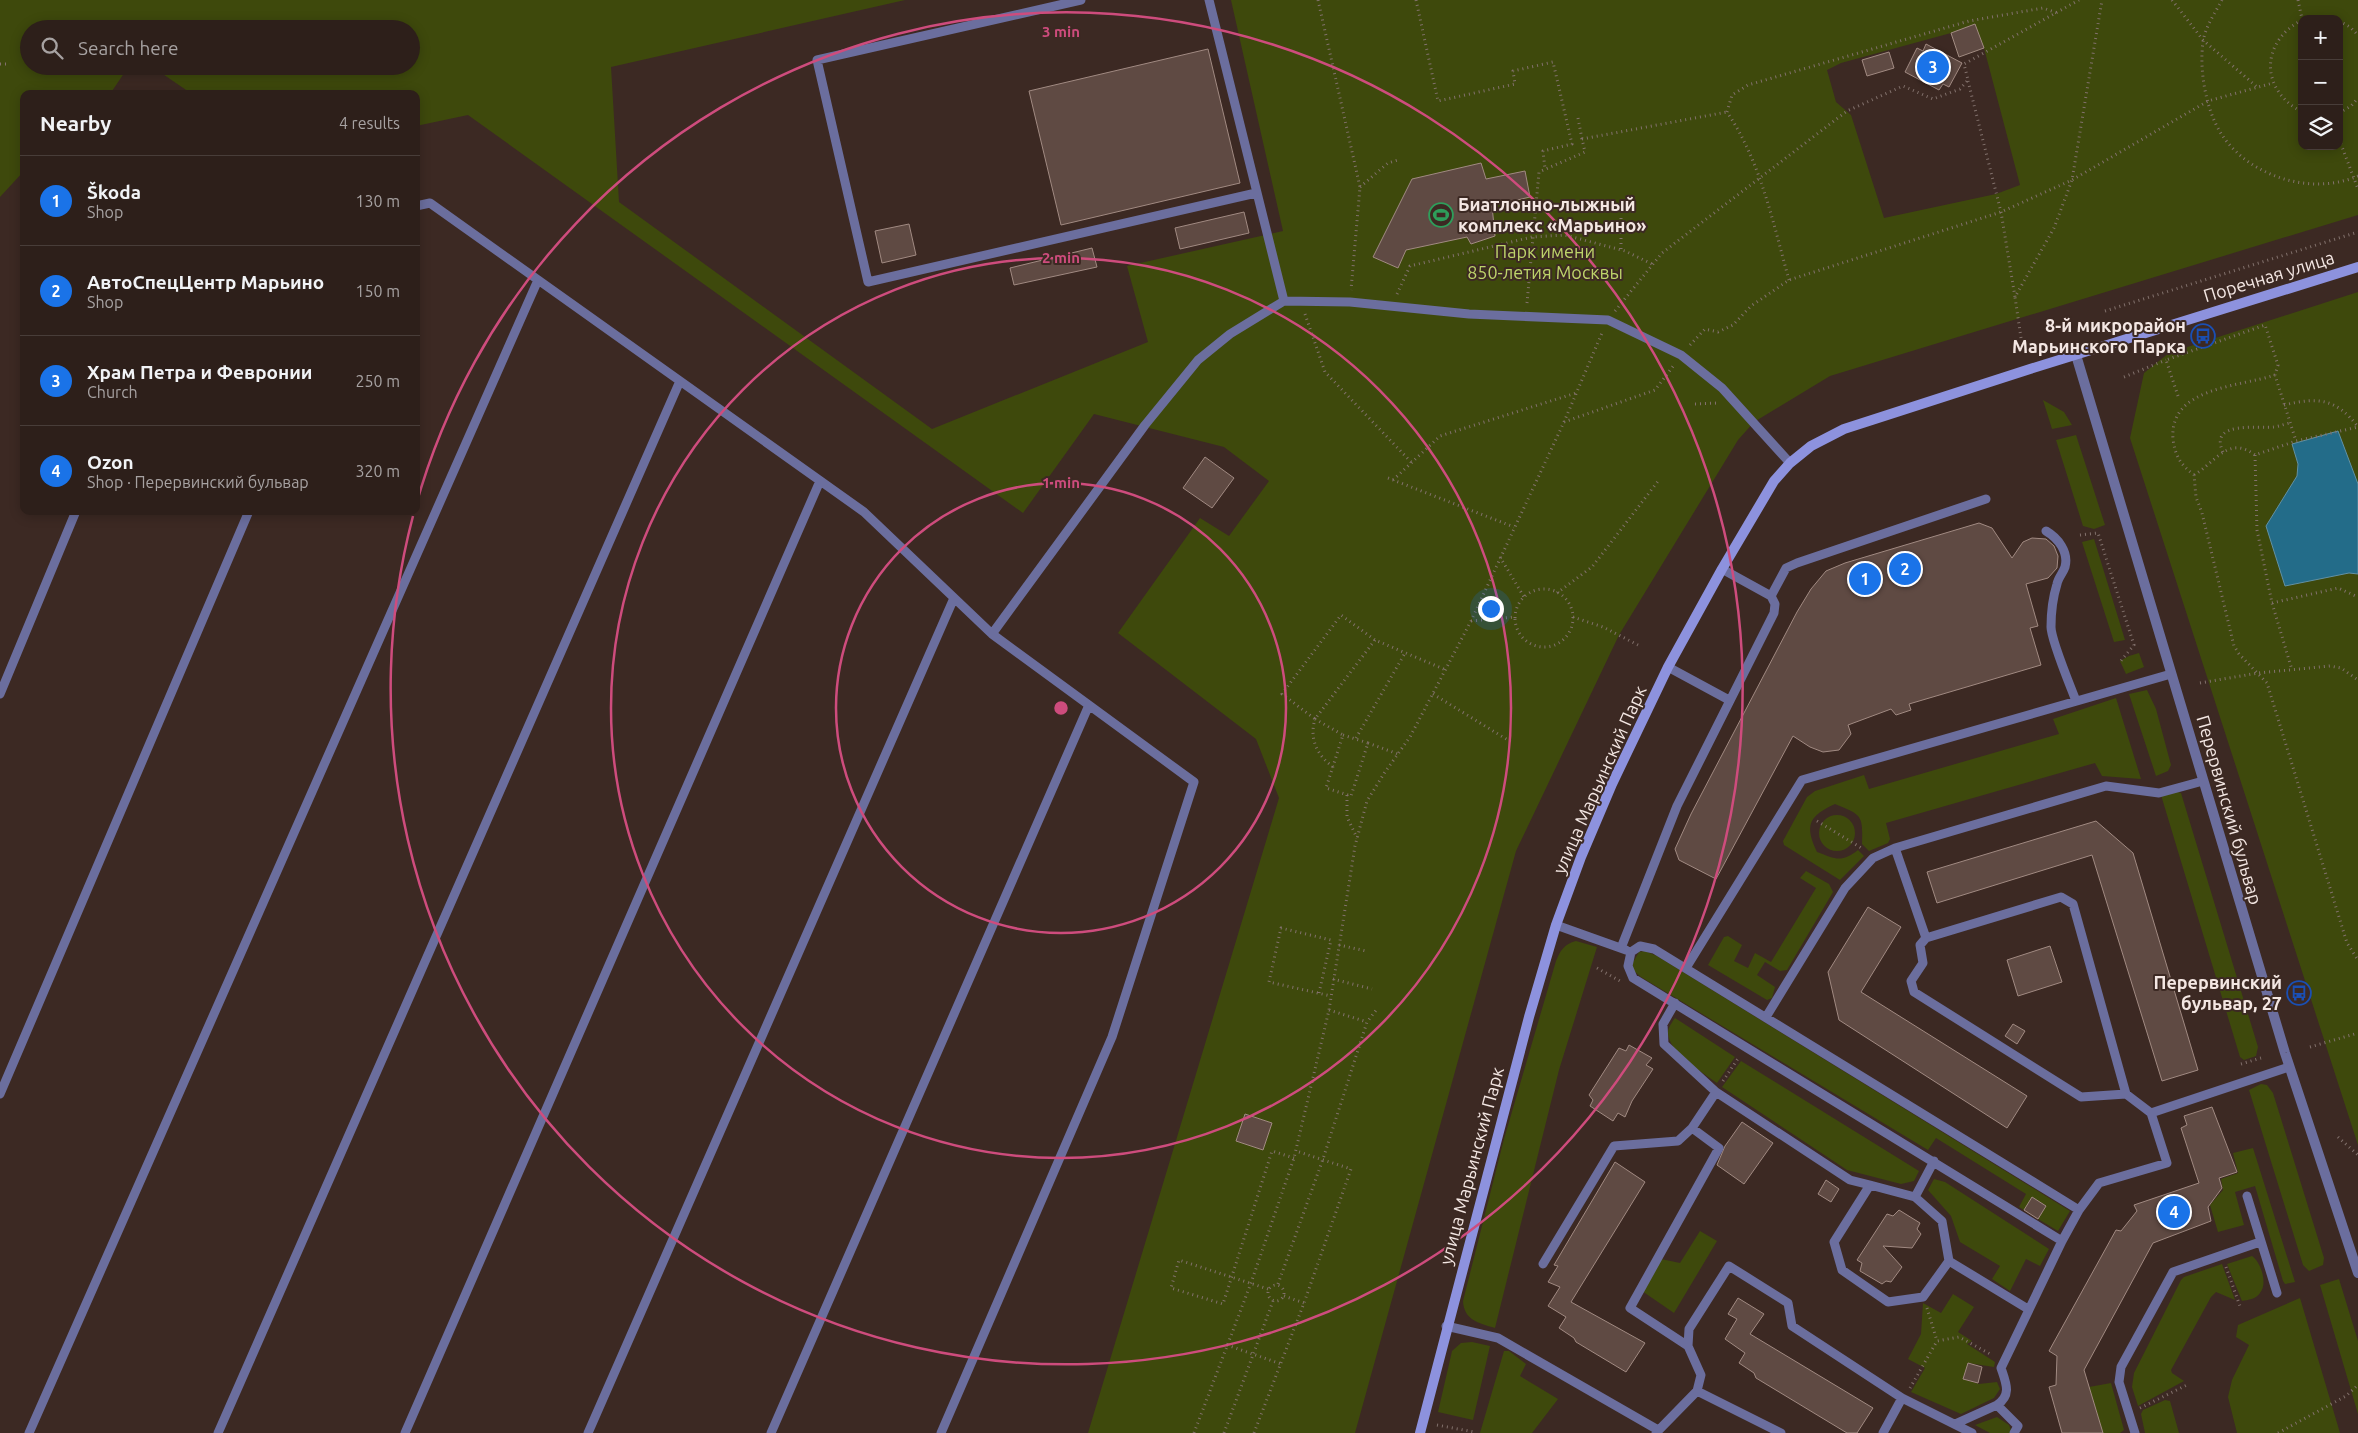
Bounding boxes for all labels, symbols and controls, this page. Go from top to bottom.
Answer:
map controls [2298,15,2343,150]
button: + [2298,15,2343,60]
search box [20,20,420,75]
text: 3 min [1042,23,1080,40]
icon: search [38,34,66,62]
text: Search here [78,37,178,59]
pin: 3 [1917,48,1949,86]
button: − [2298,60,2343,105]
button: layers [2298,105,2343,150]
text: Nearby [40,111,111,135]
text: 4 results [339,114,400,132]
text: Škoda [87,181,141,203]
text: 1 [51,192,61,210]
text: 130 m [355,192,400,210]
place label: Биатлонно-лыжный комплекс «Марьино» [1458,194,1646,235]
sports icon: Биатлонно-лыжный комплекс «Марьино» [1428,202,1454,228]
text: Shop [87,203,123,221]
park label: Парк имени 850-летия Москвы [1467,241,1623,282]
street label: Поречная улица [2201,247,2337,305]
text: 2 min [1042,249,1080,266]
text: АвтоСпецЦентр Марьино [87,271,324,293]
text: 2 [51,282,61,300]
text: 150 m [355,282,400,300]
text: Shop [87,293,123,311]
place label: 8-й микрорайон Марьинского Парка [2012,315,2186,356]
bus stop icon: 8-й микрорайон Марьинского Парка [2190,323,2216,349]
text: Храм Петра и Февронии [87,361,313,383]
text: 3 [51,372,61,390]
text: 250 m [355,372,400,390]
text: Church [87,383,138,401]
text: Ozon [87,451,134,473]
text: 4 [51,462,61,480]
text: 320 m [355,462,400,480]
text: Shop · Перервинский бульвар [87,473,309,491]
text: 1 min [1042,474,1080,491]
pin: 2 [1889,550,1921,588]
pin: 1 [1849,560,1881,598]
your location [1478,596,1504,622]
street label: улица Марьинский Парк [1548,682,1650,877]
centre of rings [1052,699,1070,717]
street label: Перервинский бульвар [2193,713,2267,907]
place label: Перервинский бульвар, 27 [2153,972,2282,1013]
bus stop icon: Перервинский бульвар, 27 [2286,980,2312,1006]
street label: улица Марьинский Парк [1435,1065,1507,1267]
pin: 4 [2158,1193,2190,1231]

